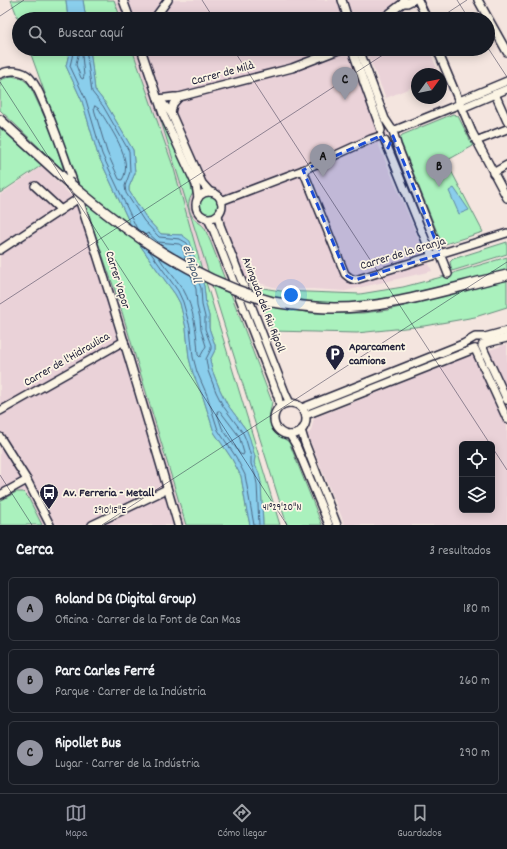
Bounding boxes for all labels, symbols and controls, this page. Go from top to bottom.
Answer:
search box [12,12,495,56]
icon: search [26,23,48,45]
text: Buscar aquí [58,23,123,45]
street label: Carrer de Milà [190,57,256,91]
pin: C [332,67,358,100]
north arrow [411,68,447,104]
pin: A [310,144,336,177]
pin: B [426,154,452,187]
street label: Carrer de la Granja [358,233,448,275]
water label: el Ripoll [176,243,206,286]
street label: Carrer Vapor [100,249,134,312]
street label: Avinguda del Riu Ripoll [237,255,289,355]
your location [281,285,301,305]
street label: Carrer de l'Hidraulica [21,328,113,391]
place label: Aparcament camions [349,339,406,370]
parking icon: Aparcament camions [324,343,346,371]
map controls [459,441,495,513]
button: locate [459,441,495,477]
button: layers [459,477,495,513]
bus stop icon: Av. Ferreria - Metall [38,482,60,510]
place label: Av. Ferreria - Metall [63,485,154,502]
text: 41°29'20"N [263,501,301,515]
text: 2°10'15"E [94,504,127,518]
text: Cerca [16,539,53,563]
text: 3 resultados [429,542,491,561]
text: Roland DG (Digital Group) [55,589,196,611]
text: A [26,600,34,619]
text: 180 m [463,600,490,619]
text: Oficina · Carrer de la Font de Can Mas [55,611,241,630]
text: Parc Carles Ferré [55,661,155,683]
text: B [27,672,33,691]
text: 260 m [459,672,490,691]
text: Parque · Carrer de la Indústria [55,683,206,702]
text: Ripollet Bus [55,733,121,755]
text: C [27,744,33,763]
text: 290 m [459,744,490,763]
text: Lugar · Carrer de la Indústria [55,755,199,774]
tab: Mapa [65,802,87,842]
tab: Cómo llegar [217,802,267,842]
tab: Guardados [397,802,442,842]

